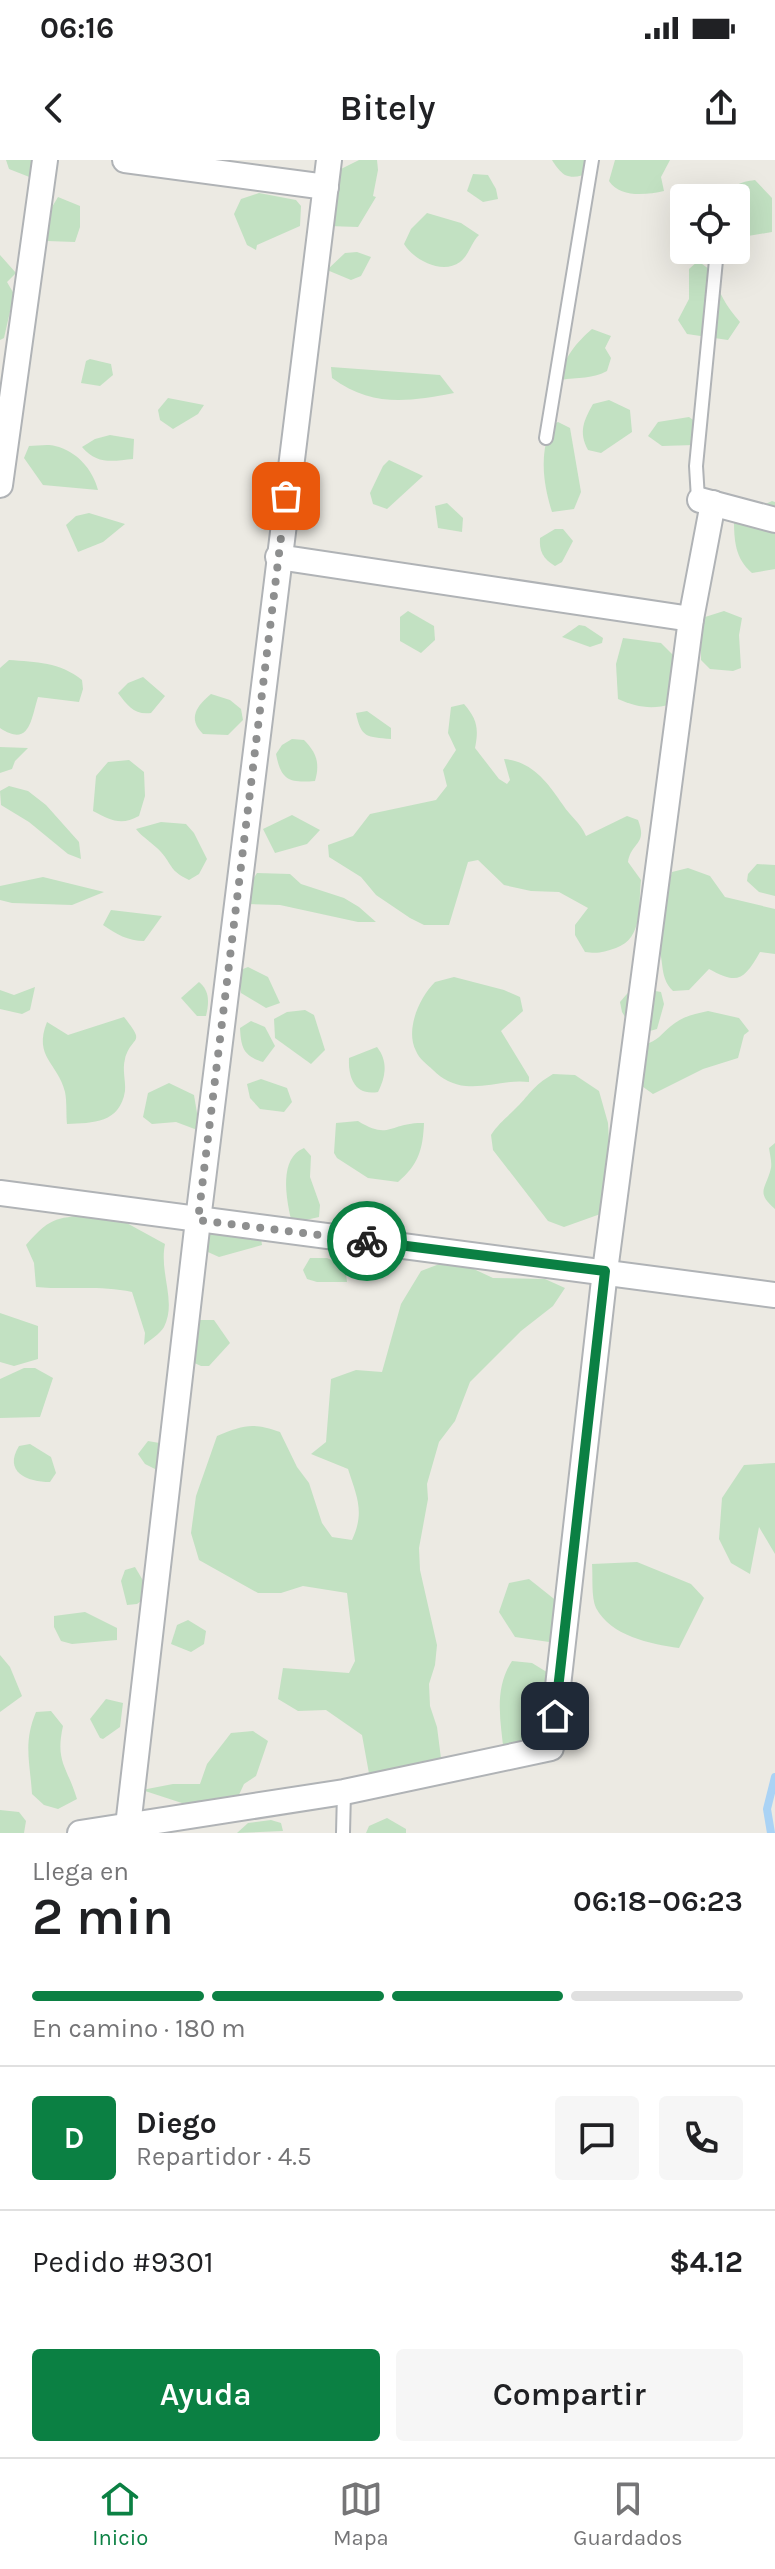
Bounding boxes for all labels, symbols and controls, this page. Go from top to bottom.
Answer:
text: 06:16 [40,10,114,46]
icon: back [32,86,76,130]
icon: share [699,86,743,130]
text: Bitely [340,87,435,129]
map controls [670,184,750,264]
button: locate [670,184,750,264]
pin [252,462,320,530]
icon: bag [264,474,308,518]
courier [327,1201,407,1281]
icon: bike [345,1219,389,1263]
pin [521,1682,589,1750]
icon: home [533,1694,577,1738]
text: Llega en [32,1856,129,1887]
text: 06:18–06:23 [573,1883,743,1919]
text: 2 min [32,1886,174,1947]
text: En camino · 180 m [32,2013,246,2044]
button: chat [555,2096,639,2180]
button: phone [659,2096,743,2180]
text: Diego [136,2105,217,2141]
text: D [64,2120,84,2156]
text: Repartidor · 4.5 [136,2141,312,2172]
text: Pedido #9301 [32,2244,214,2280]
text: $4.12 [669,2244,743,2280]
button: Ayuda [32,2349,380,2441]
button: Compartir [396,2349,743,2441]
tab: Inicio [92,2477,148,2551]
tab: Mapa [333,2477,389,2551]
tab: Guardados [573,2477,683,2551]

